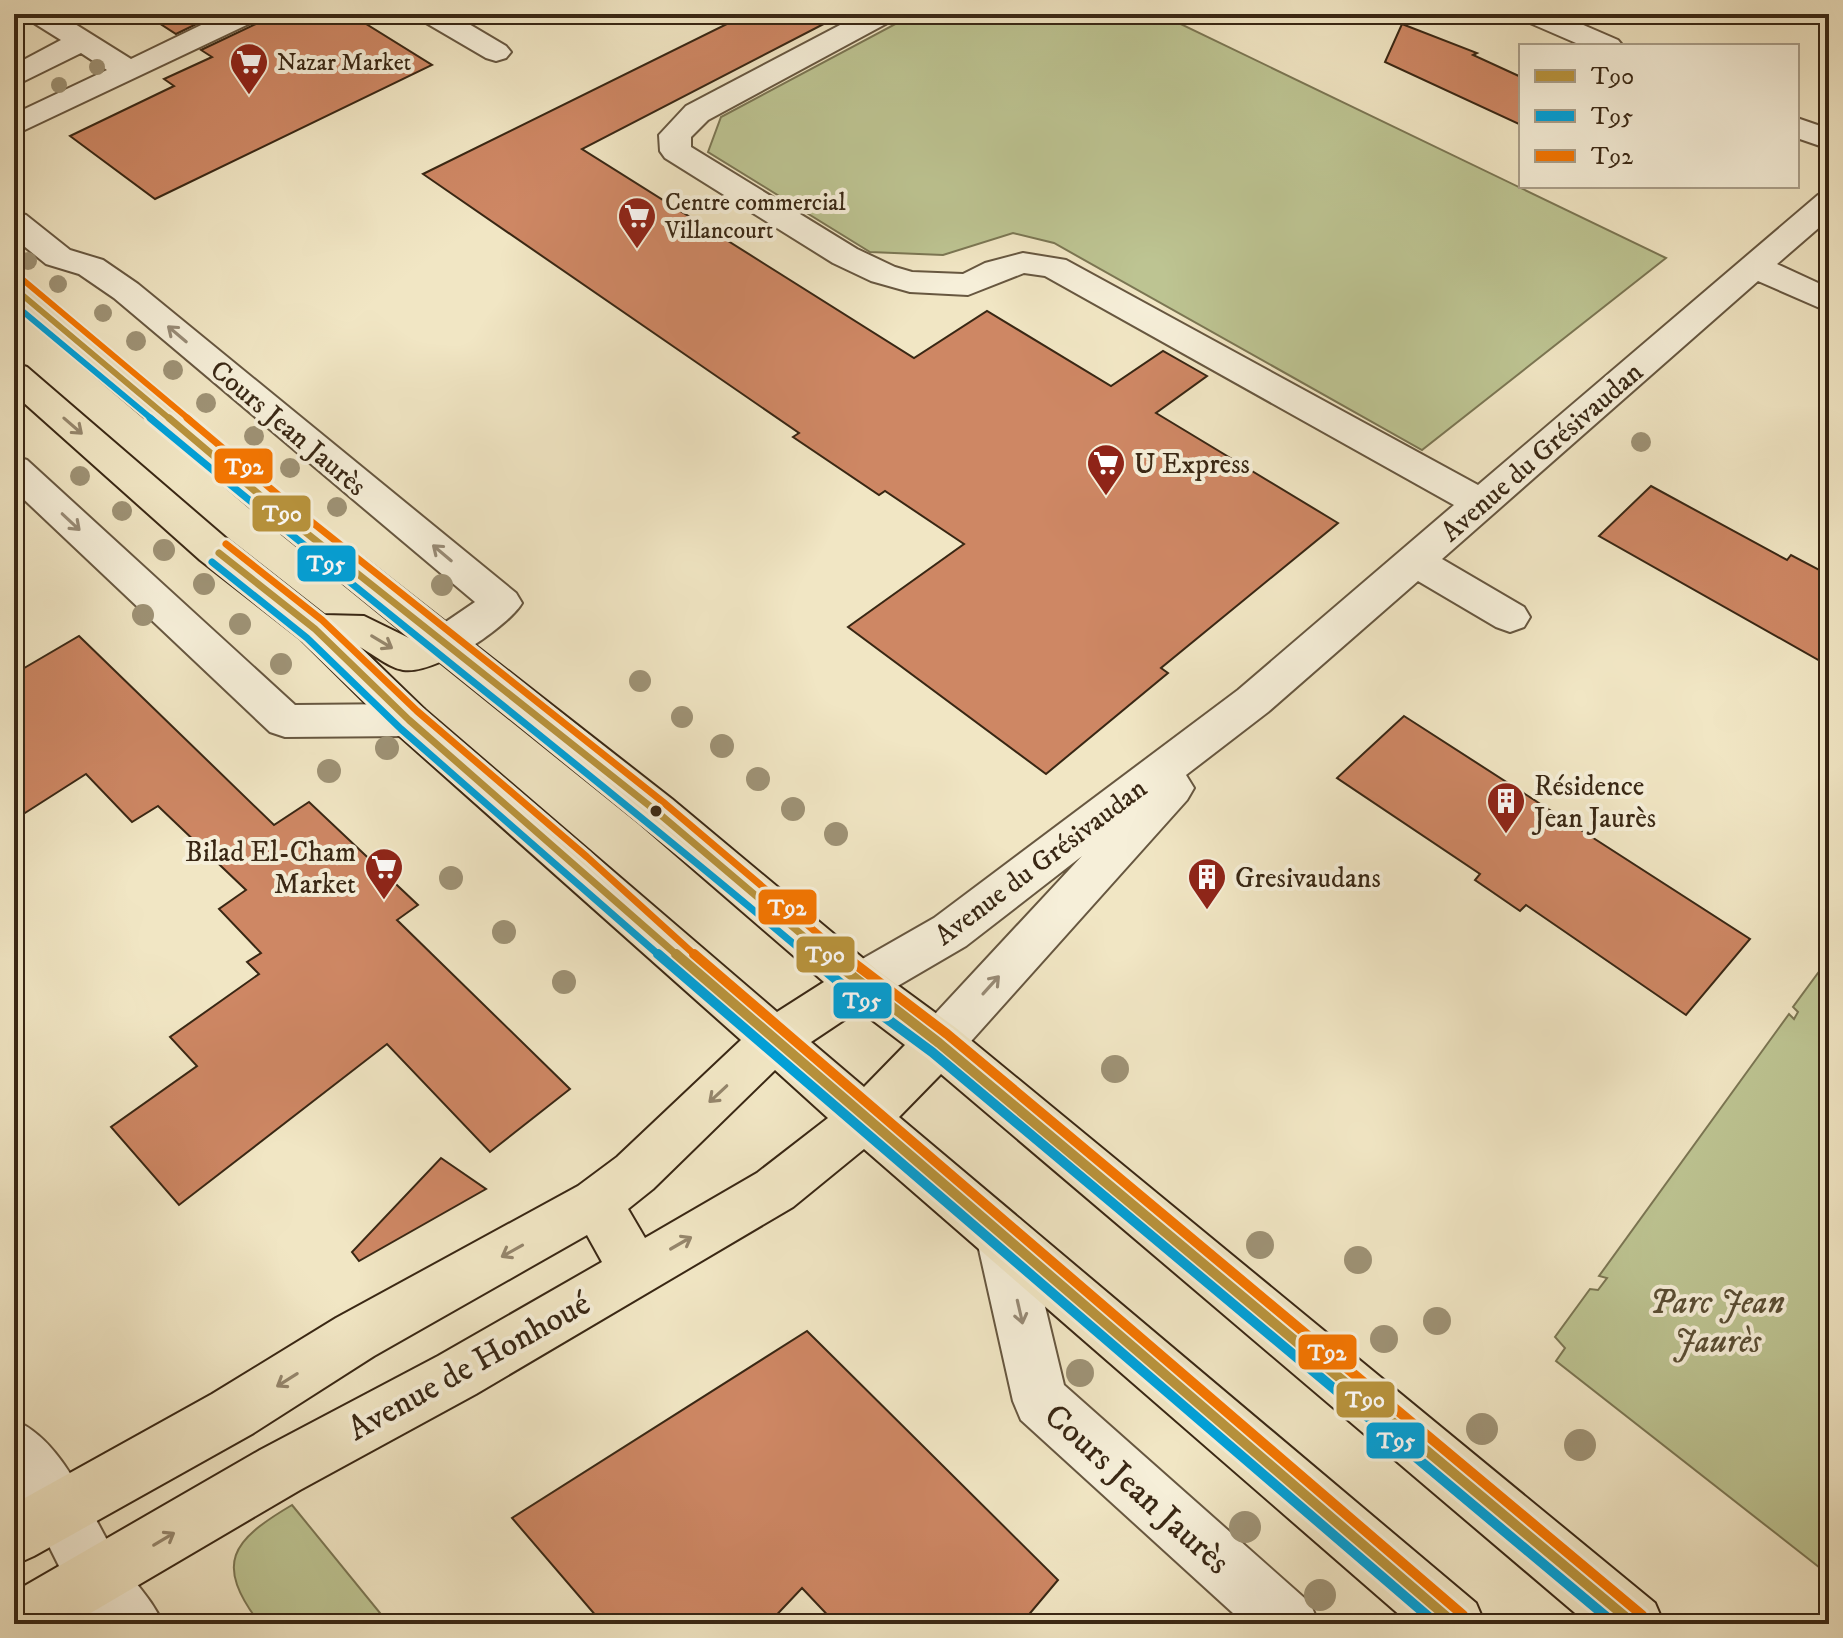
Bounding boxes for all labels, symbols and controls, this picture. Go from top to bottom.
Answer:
supermarket icon: Nazar Market [228,41,270,96]
legend [1519,44,1799,188]
place label: Nazar Market [277,48,412,78]
text: T90 [1591,62,1634,92]
text: T95 [1591,102,1633,132]
text: T92 [1591,142,1633,172]
place label: Centre commercial Villancourt [664,188,847,246]
supermarket icon: Centre commercial Villancourt [616,195,658,250]
one-way arrow [167,325,188,343]
street label: Cours Jean Jaurès [203,352,373,504]
street label: Avenue du Grésivaudan [1434,354,1651,550]
one-way arrow [62,417,82,435]
supermarket icon: U Express [1085,442,1127,497]
line badge: T92 [213,447,274,485]
place label: U Express [1134,447,1250,482]
text: T92 [224,454,264,481]
line badge: T90 [251,494,312,533]
text: T90 [261,501,302,528]
one-way arrow [61,512,81,531]
line badge: T95 [296,544,357,583]
one-way arrow [432,545,453,562]
text: T95 [306,551,345,578]
one-way arrow [370,634,393,650]
place label: Résidence Jean Jaurès [1531,769,1656,836]
street label: Avenue du Grésivaudan [928,771,1154,953]
building icon: Résidence Jean Jaurès [1485,780,1527,835]
unlabelled marker [648,803,664,819]
place label: Bilad El-Cham Market [185,835,356,902]
supermarket icon: Bilad El-Cham Market [363,846,405,901]
building icon: Gresivaudans [1186,856,1228,911]
place label: Gresivaudans [1235,861,1381,896]
line badge: T92 [757,888,818,926]
text: T92 [767,895,807,922]
line badge: T90 [795,935,856,974]
text: T90 [804,942,845,969]
one-way arrow [981,975,1000,996]
line badge: T95 [832,981,893,1020]
text: T95 [842,988,881,1015]
one-way arrow [708,1084,728,1102]
one-way arrow [669,1235,692,1251]
one-way arrow [501,1243,524,1259]
park label: Parc Jean Jaurès [1649,1282,1785,1363]
street label: Avenue de Honhoué [340,1283,598,1451]
one-way arrow [1013,1299,1028,1324]
line badge: T92 [1297,1333,1358,1371]
text: T92 [1307,1340,1347,1367]
one-way arrow [276,1372,299,1388]
line badge: T90 [1335,1380,1396,1419]
text: T90 [1344,1387,1385,1414]
street label: Cours Jean Jaurès [1035,1395,1238,1584]
line badge: T95 [1365,1421,1426,1460]
text: T95 [1376,1428,1415,1455]
one-way arrow [152,1531,175,1547]

